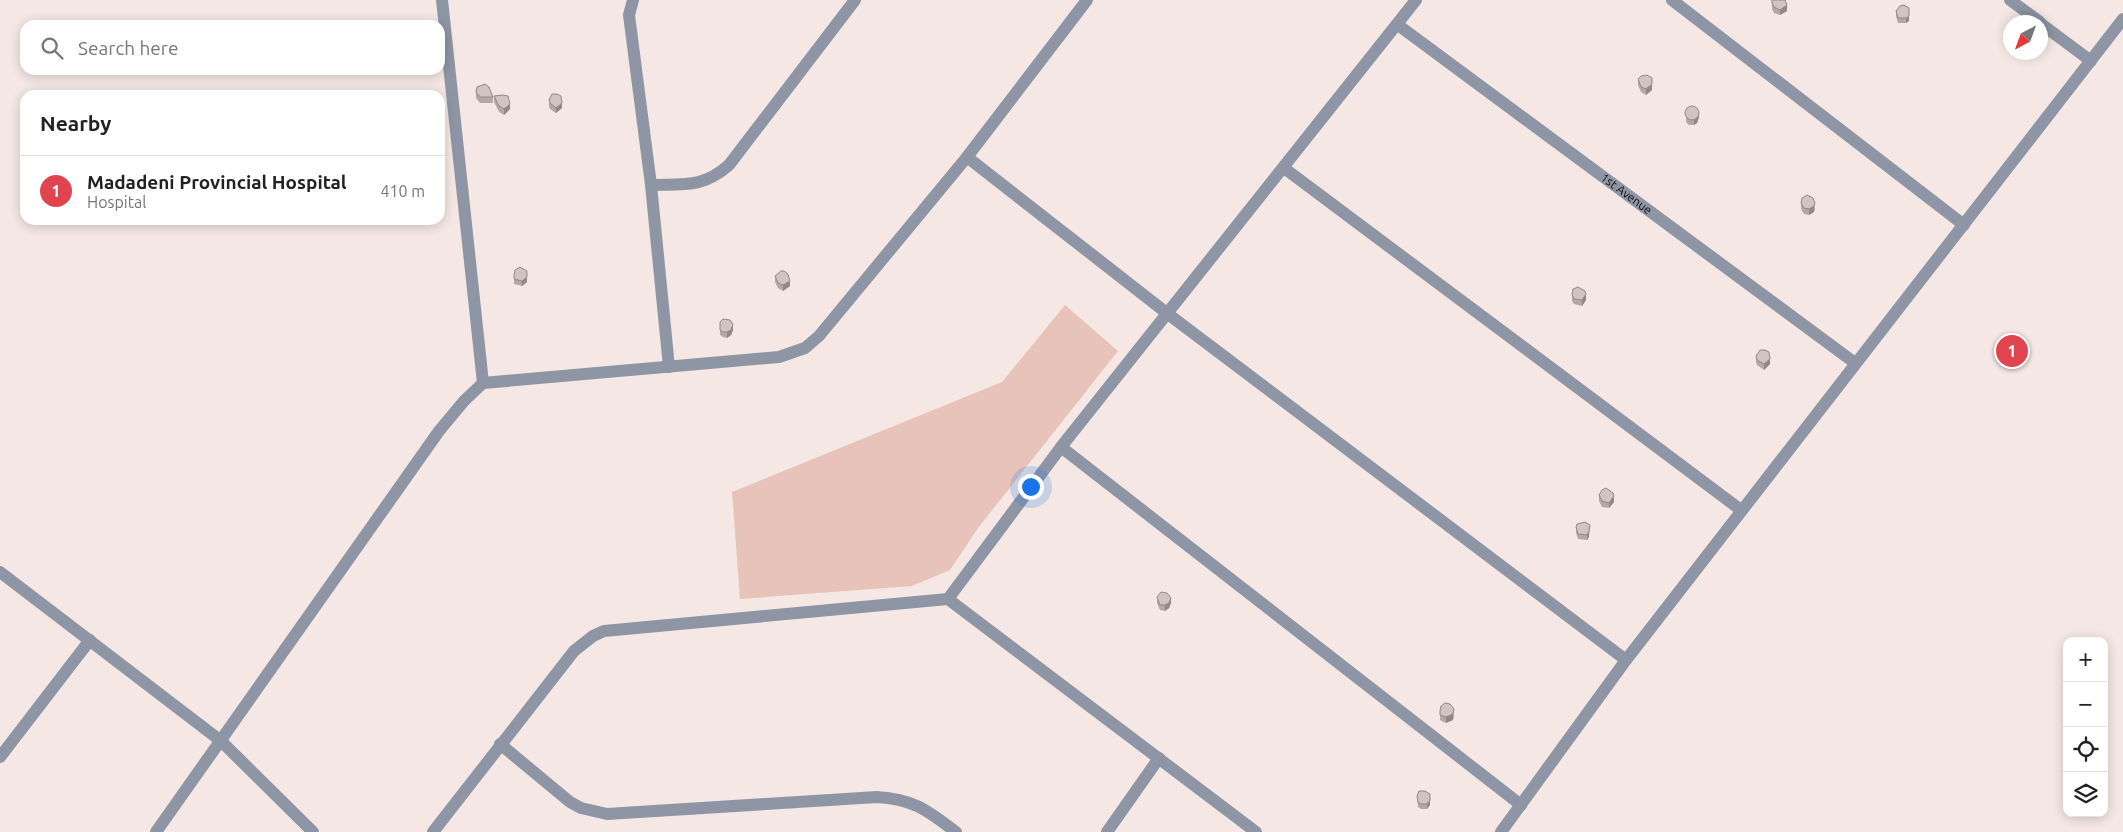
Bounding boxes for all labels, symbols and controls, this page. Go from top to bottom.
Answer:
north arrow [2003,15,2048,60]
search box [20,20,445,75]
icon: search [38,34,66,62]
text: Search here [78,37,178,59]
text: Nearby [40,111,111,135]
street label: 1st Avenue [1599,170,1655,217]
text: Madadeni Provincial Hospital [87,171,347,193]
text: 1 [51,182,61,200]
text: 410 m [380,182,425,200]
text: Hospital [87,193,146,211]
pin: 1 [1996,332,2028,370]
your location [1018,474,1044,500]
map controls [2063,637,2108,817]
button: + [2063,637,2108,682]
button: − [2063,682,2108,727]
button: locate [2063,727,2108,772]
button: layers [2063,772,2108,817]

